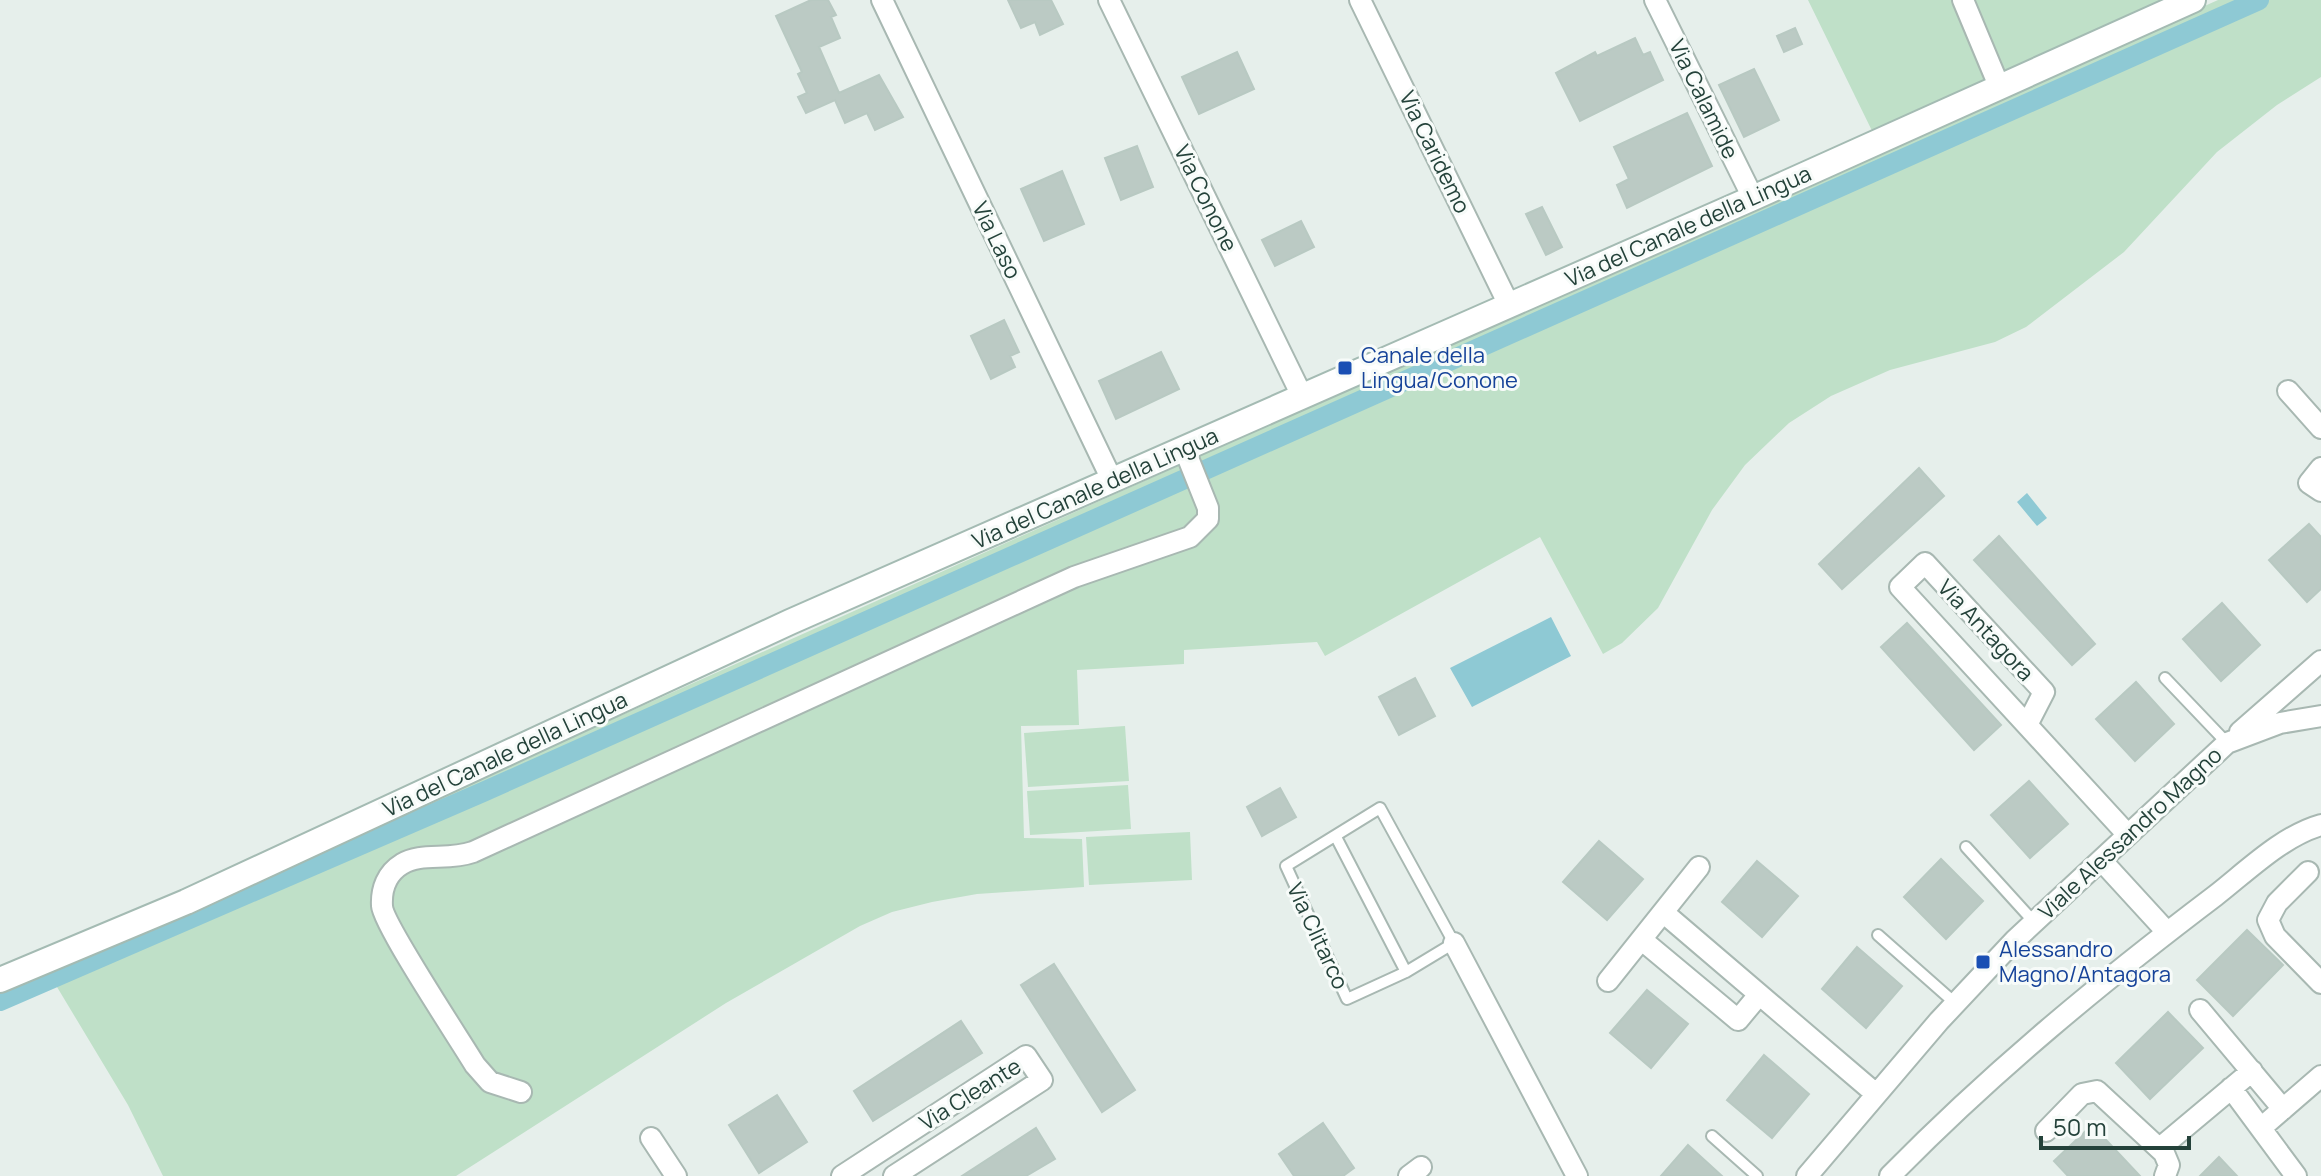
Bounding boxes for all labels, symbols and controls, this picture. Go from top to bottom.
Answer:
street label: Via Calamide [1662,34,1746,164]
street label: Via Caridemo [1392,86,1478,218]
street label: Via Conone [1167,140,1245,256]
street label: Via del Canale della Lingua [1560,158,1816,294]
street label: Via Laso [965,196,1029,284]
place label: Canale della Lingua/Conone [1361,340,1518,395]
marker: Canale della Lingua/Conone [1336,359,1354,377]
street label: Via del Canale della Lingua [967,420,1223,556]
street label: Via Antagora [1931,573,2041,687]
street label: Via del Canale della Lingua [378,684,632,824]
street label: Viale Alessandro Magno [2032,740,2228,926]
street label: Via Clitarco [1280,878,1356,994]
place label: Alessandro Magno/Antagora [1999,934,2171,989]
marker: Alessandro Magno/Antagora [1974,953,1992,971]
street label: Via Cleante [913,1051,1027,1137]
scale bar [2041,1100,2189,1150]
text: 50 m [2053,1110,2107,1143]

